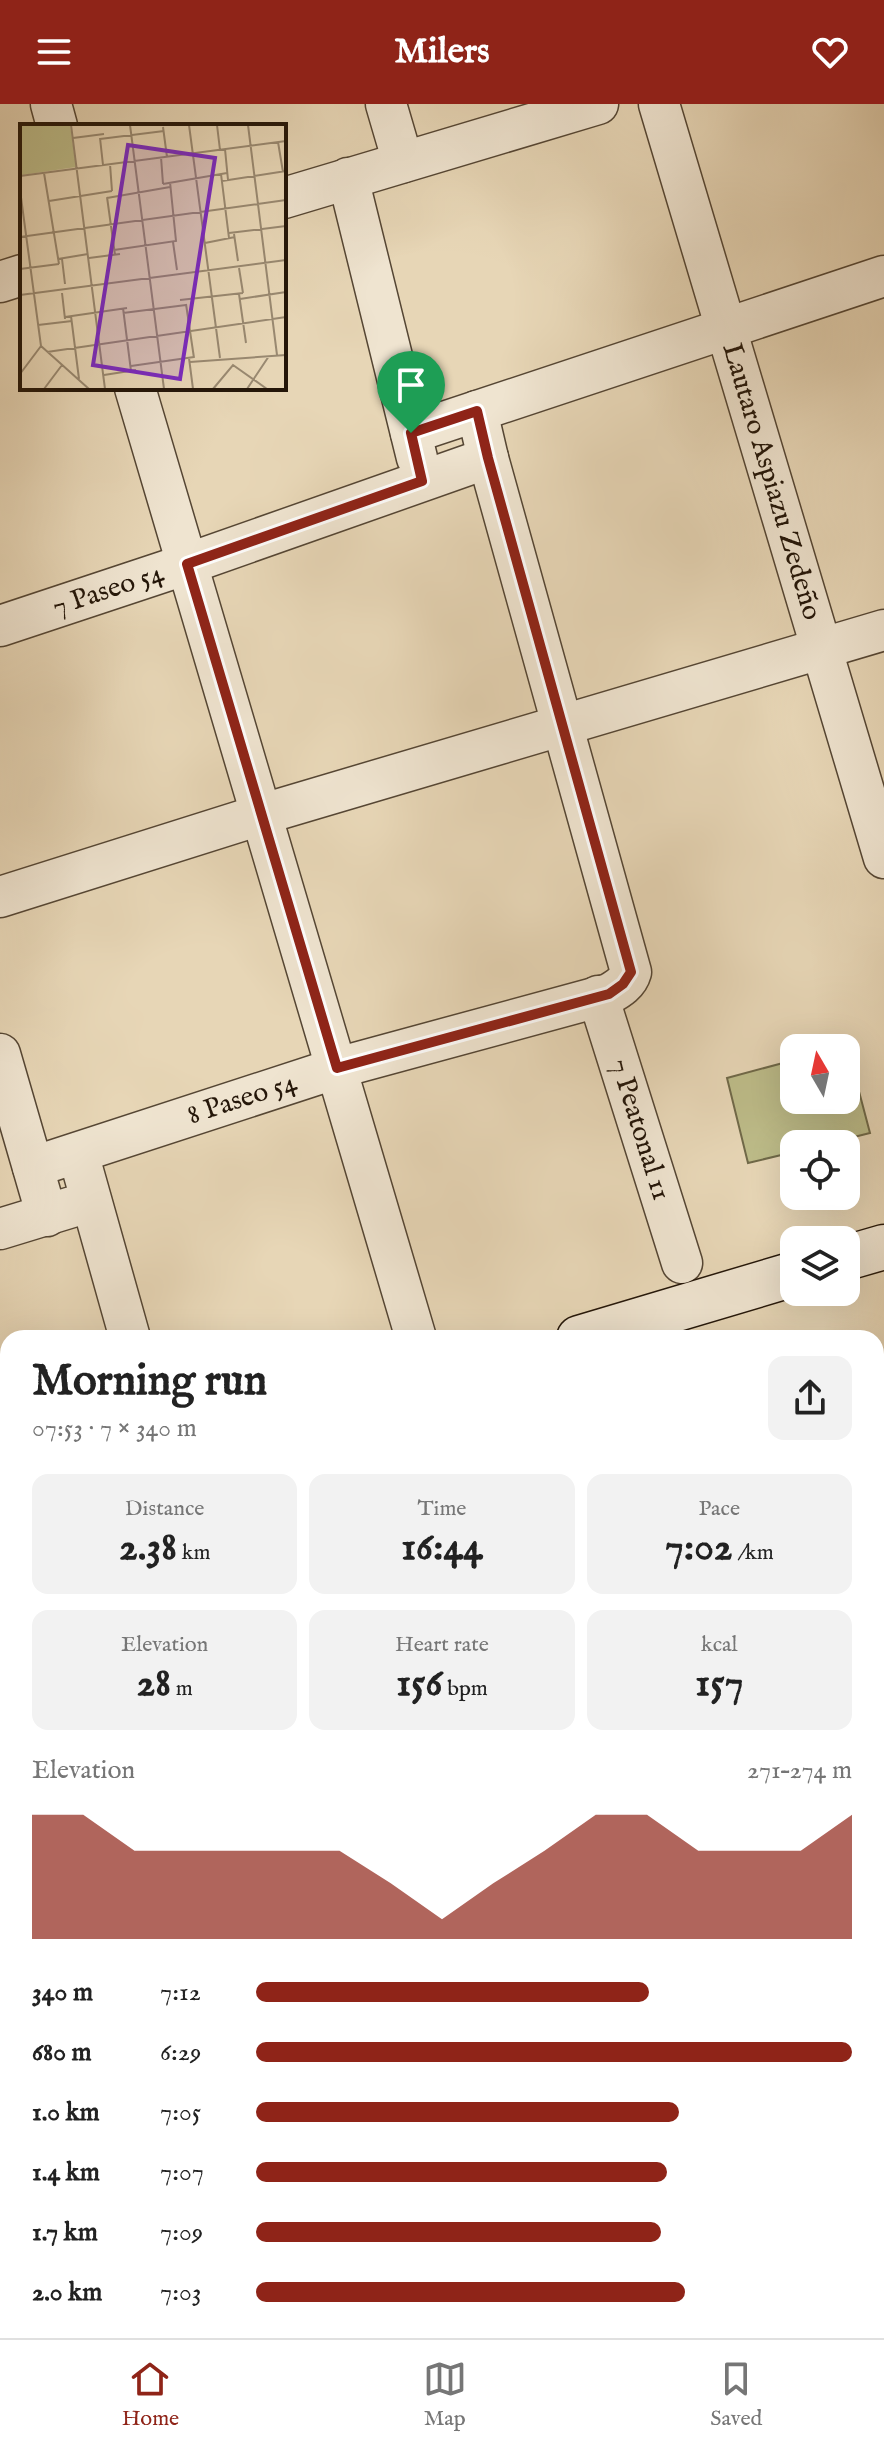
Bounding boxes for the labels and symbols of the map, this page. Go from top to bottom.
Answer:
inset map [20,124,286,390]
street label: Lautaro Aspiazu Zedeño [714,339,829,624]
pin [377,351,445,433]
street label: 7 Paseo 54 [48,555,169,625]
north arrow [780,1034,860,1114]
street label: 7 Peatonal 11 [601,1055,679,1205]
street label: 8 Paseo 54 [183,1065,302,1133]

